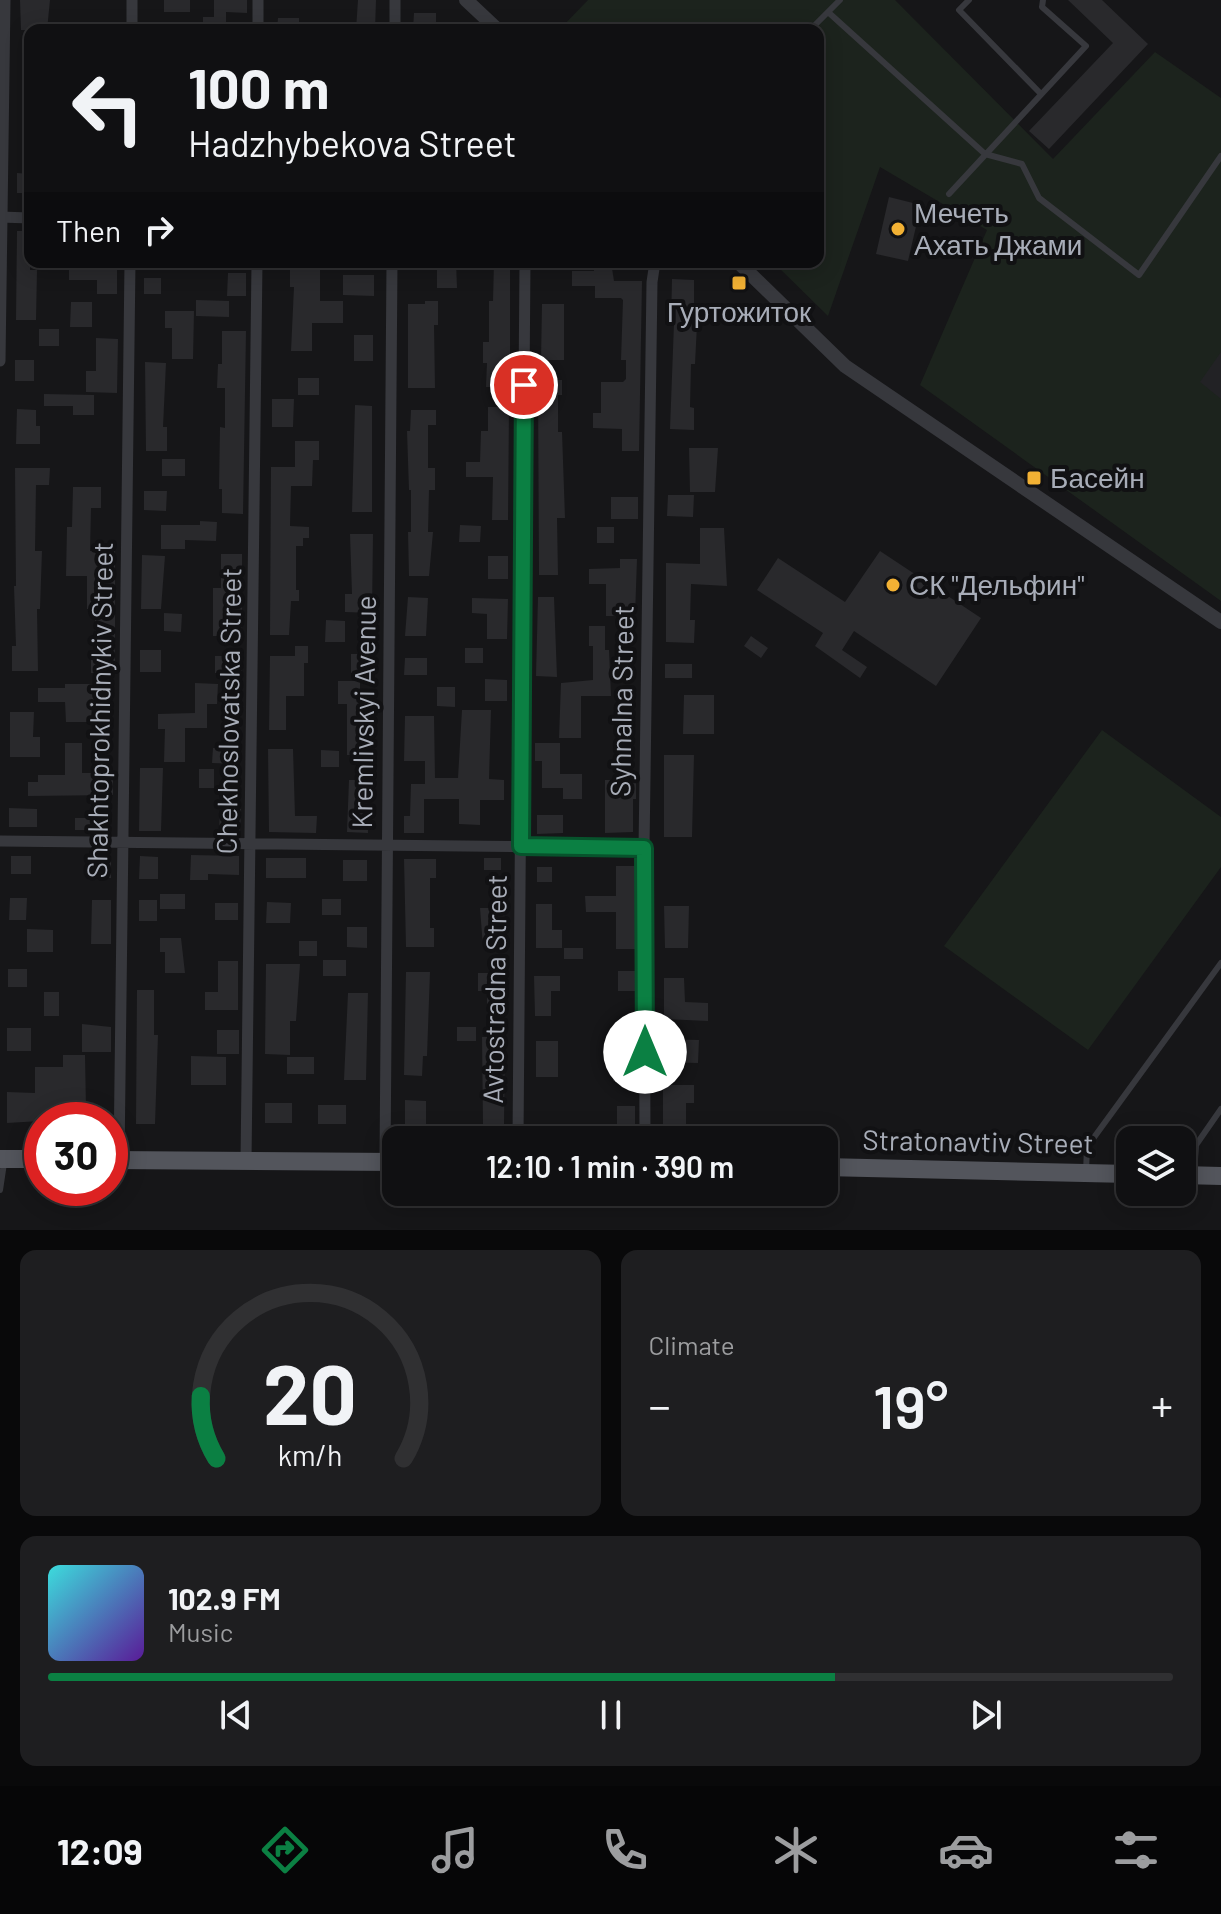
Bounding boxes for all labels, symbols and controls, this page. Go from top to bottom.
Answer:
text: 100 m [188,53,330,120]
icon: left [56,56,160,160]
text: Hadzhybekova Street [188,121,517,164]
place label: Мечеть Ахать Джами [914,195,1083,261]
icon: right [137,208,181,252]
text: Then [56,212,121,248]
marker: Мечеть Ахать Джами [889,220,907,238]
marker: Гуртожиток [730,274,748,292]
place label: Гуртожиток [667,294,812,328]
pin [490,351,558,419]
icon: arrive [502,363,546,407]
place label: Басейн [1050,460,1145,494]
marker: Басейн [1025,469,1043,487]
street label: Shakhtoprokhidnykiv Street [79,541,119,878]
street label: Chekhoslovatska Street [209,567,247,855]
place label: СК "Дельфин" [909,567,1085,601]
marker: СК "Дельфин" [884,576,902,594]
street label: Kremlivskyi Avenue [344,595,382,829]
street label: Syhnalna Street [602,605,640,797]
street label: Avtostradna Street [475,874,513,1104]
position arrow [603,1010,687,1094]
speed limit sign: 30 [24,1102,128,1206]
street label: Stratonavtiv Street [862,1122,1094,1160]
map controls [1116,1126,1196,1206]
button: layers [1116,1126,1196,1206]
text: 12:10 · 1 min · 390 m [486,1148,734,1184]
text: Climate [649,1329,735,1360]
text: 20 [263,1342,357,1442]
text: 19° [873,1369,948,1441]
text: − [649,1378,671,1431]
text: + [1151,1378,1173,1431]
text: km/h [278,1437,343,1472]
text: 102.9 FM [168,1580,281,1616]
text: Music [168,1616,233,1647]
icon: previous [214,1693,258,1737]
icon: pause [589,1693,633,1737]
icon: next [964,1693,1008,1737]
icon: directions [257,1822,313,1878]
icon: music [427,1822,483,1878]
icon: phone [597,1822,653,1878]
icon: climate [768,1822,824,1878]
icon: car [938,1822,994,1878]
icon: filters [1108,1822,1164,1878]
text: 12:09 [57,1829,143,1872]

